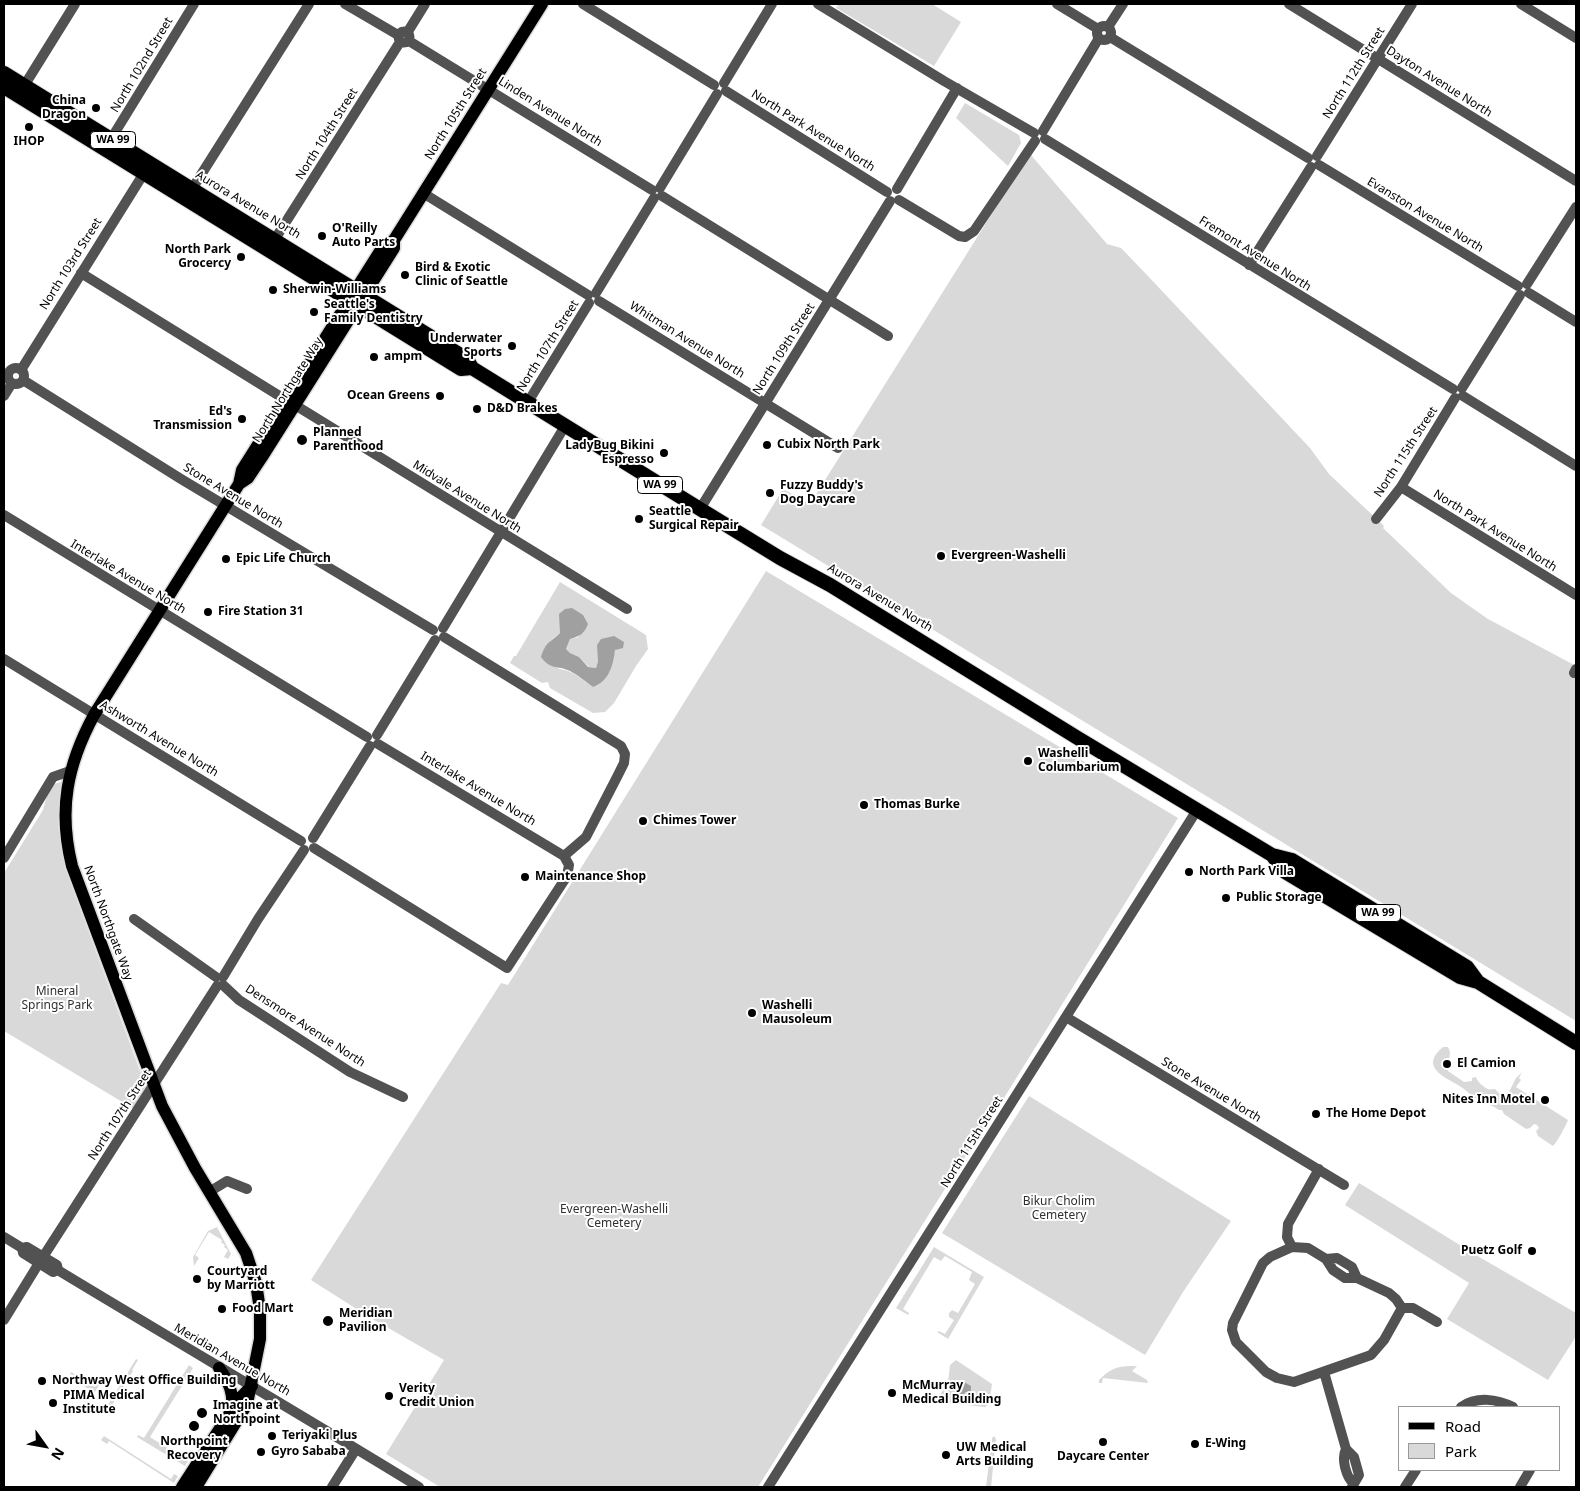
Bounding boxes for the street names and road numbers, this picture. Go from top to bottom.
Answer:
street label: North 102nd Street [108,15,176,115]
street label: North 112th Street [1320,25,1388,121]
street label: Dayton Avenue North [1383,44,1495,120]
street label: North 105th Street [422,66,490,162]
street label: Linden Avenue North [495,74,605,150]
street label: North 104th Street [293,86,361,182]
street label: North Park Avenue North [749,87,877,175]
road number: WA 99 [90,132,136,148]
street label: Aurora Avenue North [193,168,303,242]
street label: Evanston Avenue North [1364,175,1486,255]
street label: Fremont Avenue North [1196,214,1314,294]
street label: North 103rd Street [37,215,105,313]
street label: North 107th Street [514,298,582,394]
street label: Whitman Avenue North [627,299,747,381]
street label: North 109th Street [750,301,818,397]
street label: North Northgate Way [250,335,326,445]
street label: North 115th Street [1371,404,1441,500]
street label: Midvale Avenue North [410,458,524,536]
street label: Stone Avenue North [181,461,285,531]
road number: WA 99 [638,476,682,494]
street label: North Park Avenue North [1431,487,1559,575]
street label: Interlake Avenue North [68,537,188,617]
street label: Aurora Avenue North [825,561,935,635]
street label: Ashworth Avenue North [97,698,221,780]
street label: Interlake Avenue North [418,749,538,829]
street label: North Northgate Way [80,864,136,982]
road number: WA 99 [1356,904,1400,921]
street label: Densmore Avenue North [242,982,368,1070]
street label: Stone Avenue North [1159,1055,1263,1125]
street label: North 107th Street [85,1067,155,1163]
street label: North 115th Street [938,1094,1006,1190]
street label: Meridian Avenue North [171,1321,293,1399]

